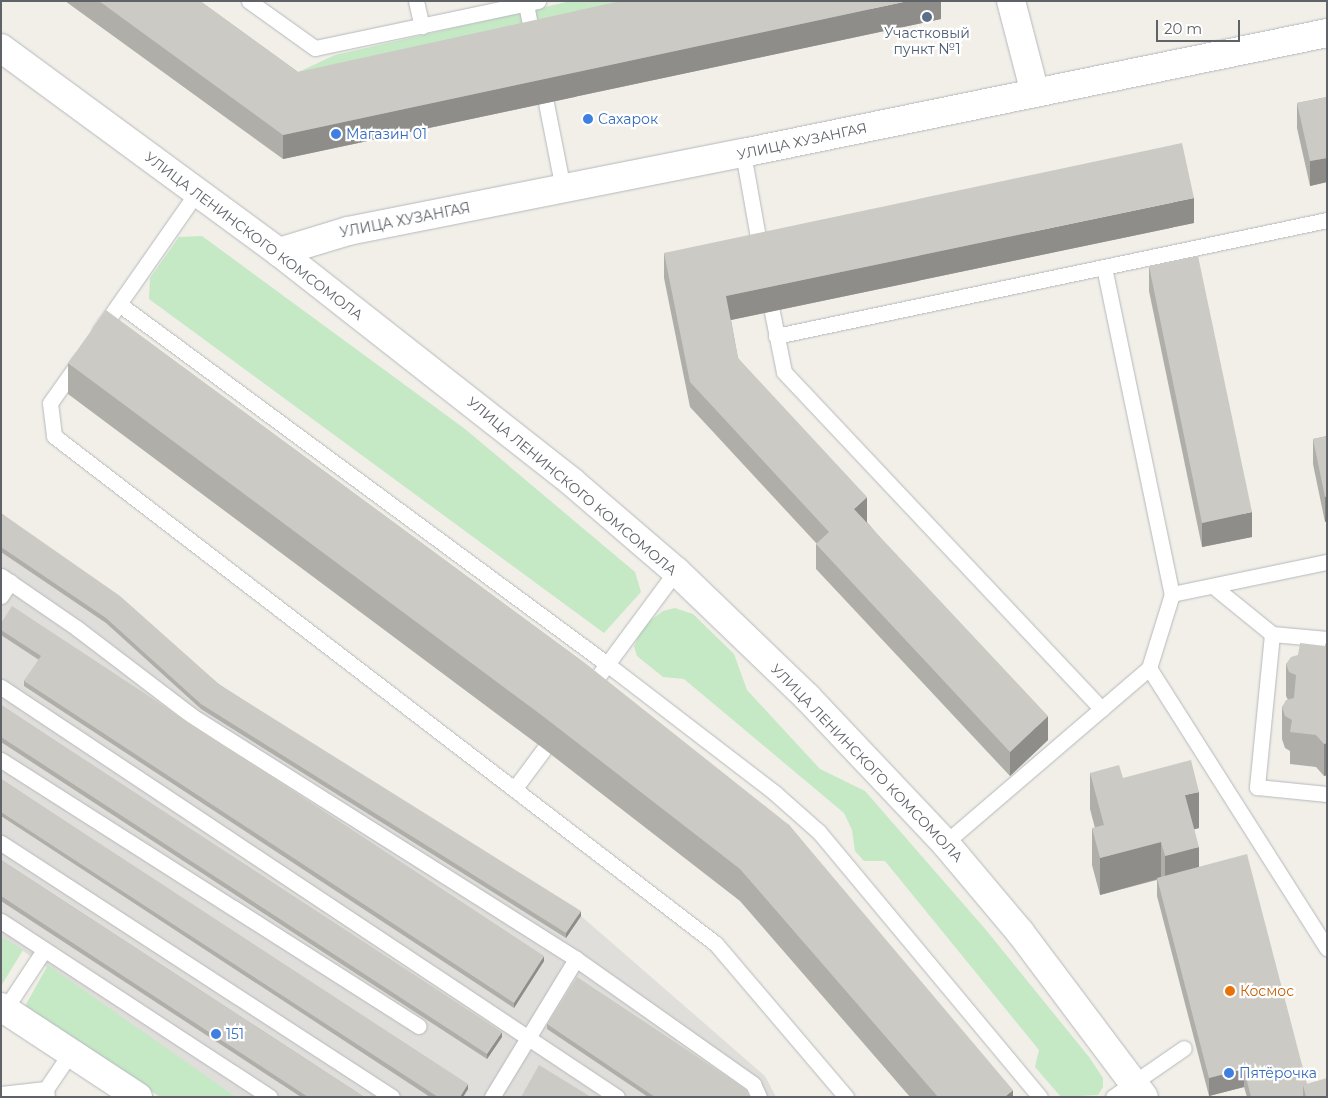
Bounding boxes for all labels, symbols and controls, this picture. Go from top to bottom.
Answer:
scale bar [1158,10,1242,42]
marker: Участковый пункт №1 [921,11,933,23]
text: 20 m [1164,19,1202,38]
place label: Участковый пункт №1 [884,25,970,58]
place label: Сахарок [598,111,658,127]
marker: Сахарок [582,113,594,125]
street label: УЛИЦА ХУЗАНГАЯ [735,119,869,163]
place label: Магазин 01 [346,126,427,142]
marker: Магазин 01 [330,128,342,140]
street label: УЛИЦА ЛЕНИНСКОГО КОМСОМОЛА [142,148,366,324]
street label: УЛИЦА ХУЗАНГАЯ [338,199,472,241]
street label: УЛИЦА ЛЕНИНСКОГО КОМСОМОЛА [464,393,680,579]
street label: УЛИЦА ЛЕНИНСКОГО КОМСОМОЛА [768,661,966,865]
place label: Космос [1240,983,1294,999]
marker: Космос [1224,985,1236,997]
place label: 151 [226,1026,244,1042]
marker: 151 [210,1028,222,1040]
place label: Пятёрочка [1239,1065,1317,1081]
marker: Пятёрочка [1223,1067,1235,1079]

